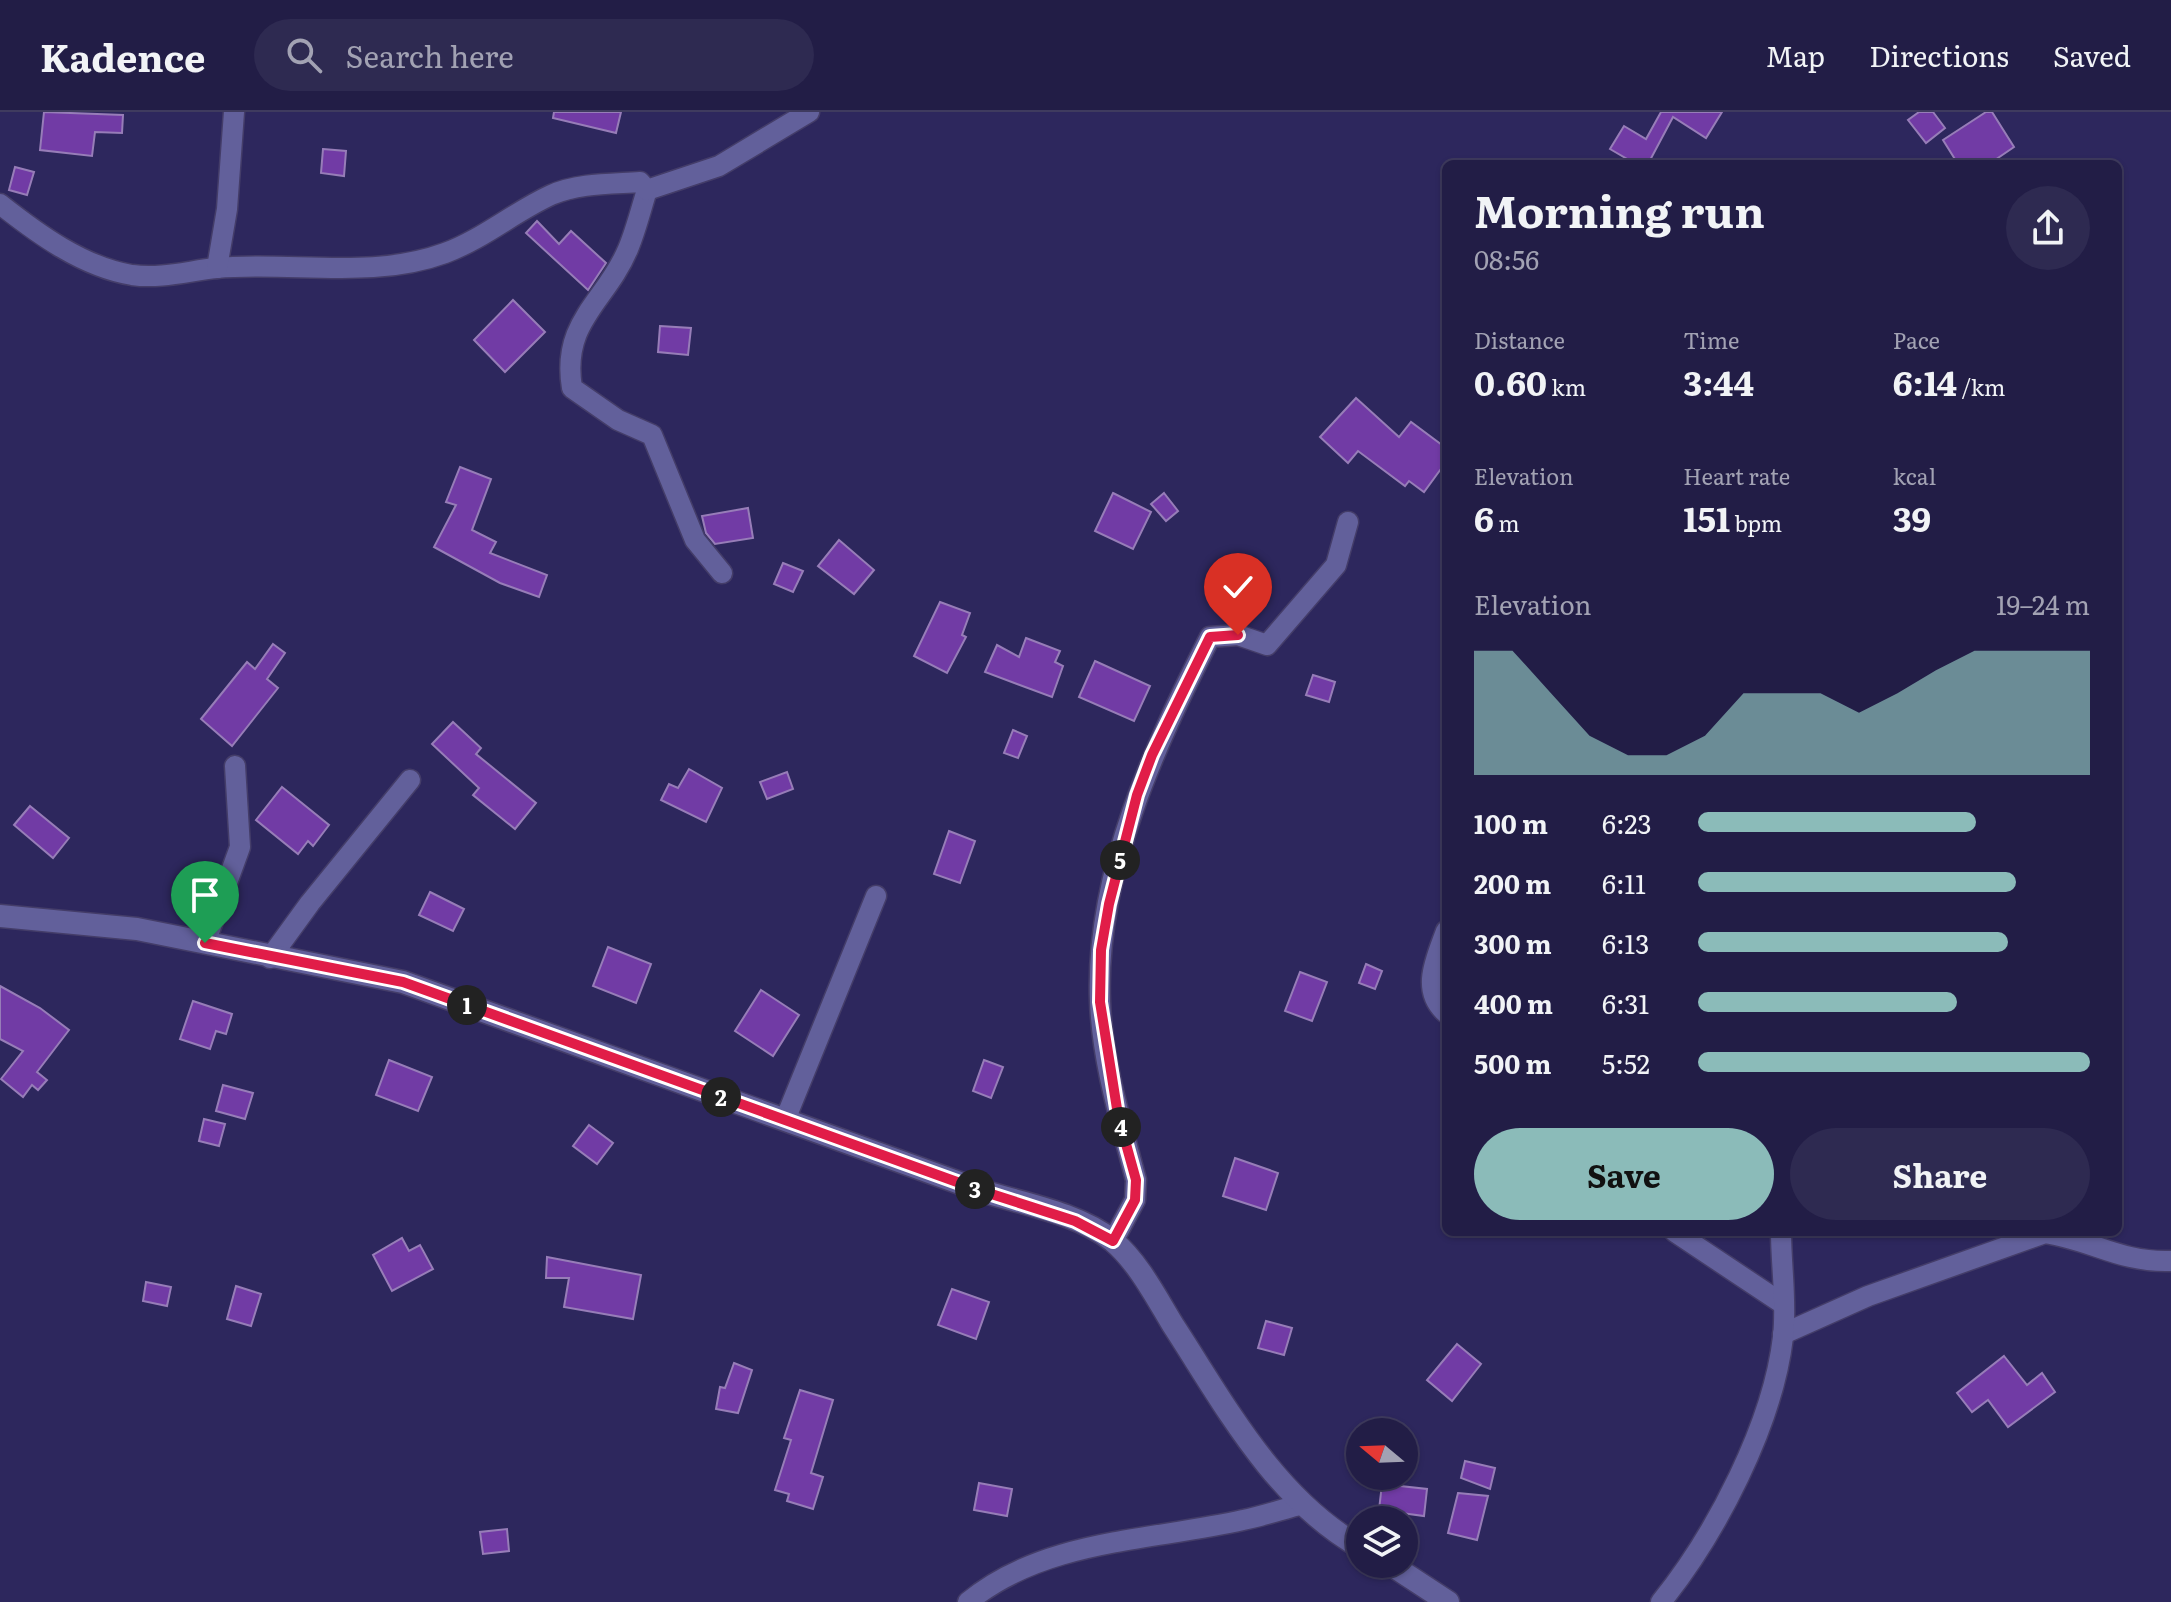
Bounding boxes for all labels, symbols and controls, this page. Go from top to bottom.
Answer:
search box [254,19,814,91]
text: Kadence [40,27,206,84]
icon: search [282,33,326,77]
text: Search here [346,33,514,77]
text: Map [1766,34,1825,76]
text: Directions [1869,34,2009,76]
text: Saved [2053,34,2131,76]
text: Morning run [1474,176,1765,242]
button: share [2006,186,2090,270]
text: 08:56 [1474,239,1539,278]
text: Distance [1474,323,1565,356]
text: Time [1683,323,1739,356]
text: Pace [1893,323,1940,356]
text: 0.60 [1474,356,1547,406]
text: 3:44 [1683,356,1754,406]
text: 6:14 [1893,356,1957,406]
text: km [1547,370,1586,403]
text: /km [1957,370,2005,403]
text: Elevation [1474,459,1573,492]
text: Heart rate [1683,459,1790,492]
text: kcal [1893,459,1936,492]
text: 6 [1474,492,1494,542]
text: 151 [1683,492,1730,542]
text: 39 [1893,492,1931,542]
text: m [1494,506,1520,539]
text: bpm [1730,506,1782,539]
pin [1204,553,1272,635]
icon: check [1216,565,1260,609]
text: Elevation [1474,584,1592,623]
text: 19–24 m [1996,584,2090,623]
text: 100 m [1474,803,1548,842]
text: 6:23 [1602,803,1652,842]
pin: 5 [1100,840,1140,880]
text: 5 [1114,843,1126,876]
pin [171,861,239,943]
text: 200 m [1474,863,1551,902]
text: 6:11 [1602,863,1646,902]
icon: arrive [183,873,227,917]
text: 300 m [1474,923,1552,962]
text: 6:13 [1602,923,1649,962]
text: 400 m [1474,983,1553,1022]
text: 6:31 [1602,983,1649,1022]
pin: 1 [447,985,487,1025]
text: 1 [462,988,472,1021]
text: 500 m [1474,1043,1551,1082]
text: 5:52 [1602,1043,1650,1082]
pin: 2 [701,1077,741,1117]
text: 2 [715,1080,727,1113]
pin: 4 [1101,1107,1141,1147]
text: 4 [1114,1110,1128,1143]
button: Save [1474,1128,1774,1220]
button: Share [1790,1128,2090,1220]
pin: 3 [955,1169,995,1209]
text: 3 [969,1172,981,1205]
north arrow [1346,1418,1418,1490]
map controls [1346,1418,1418,1578]
button: layers [1346,1506,1418,1578]

